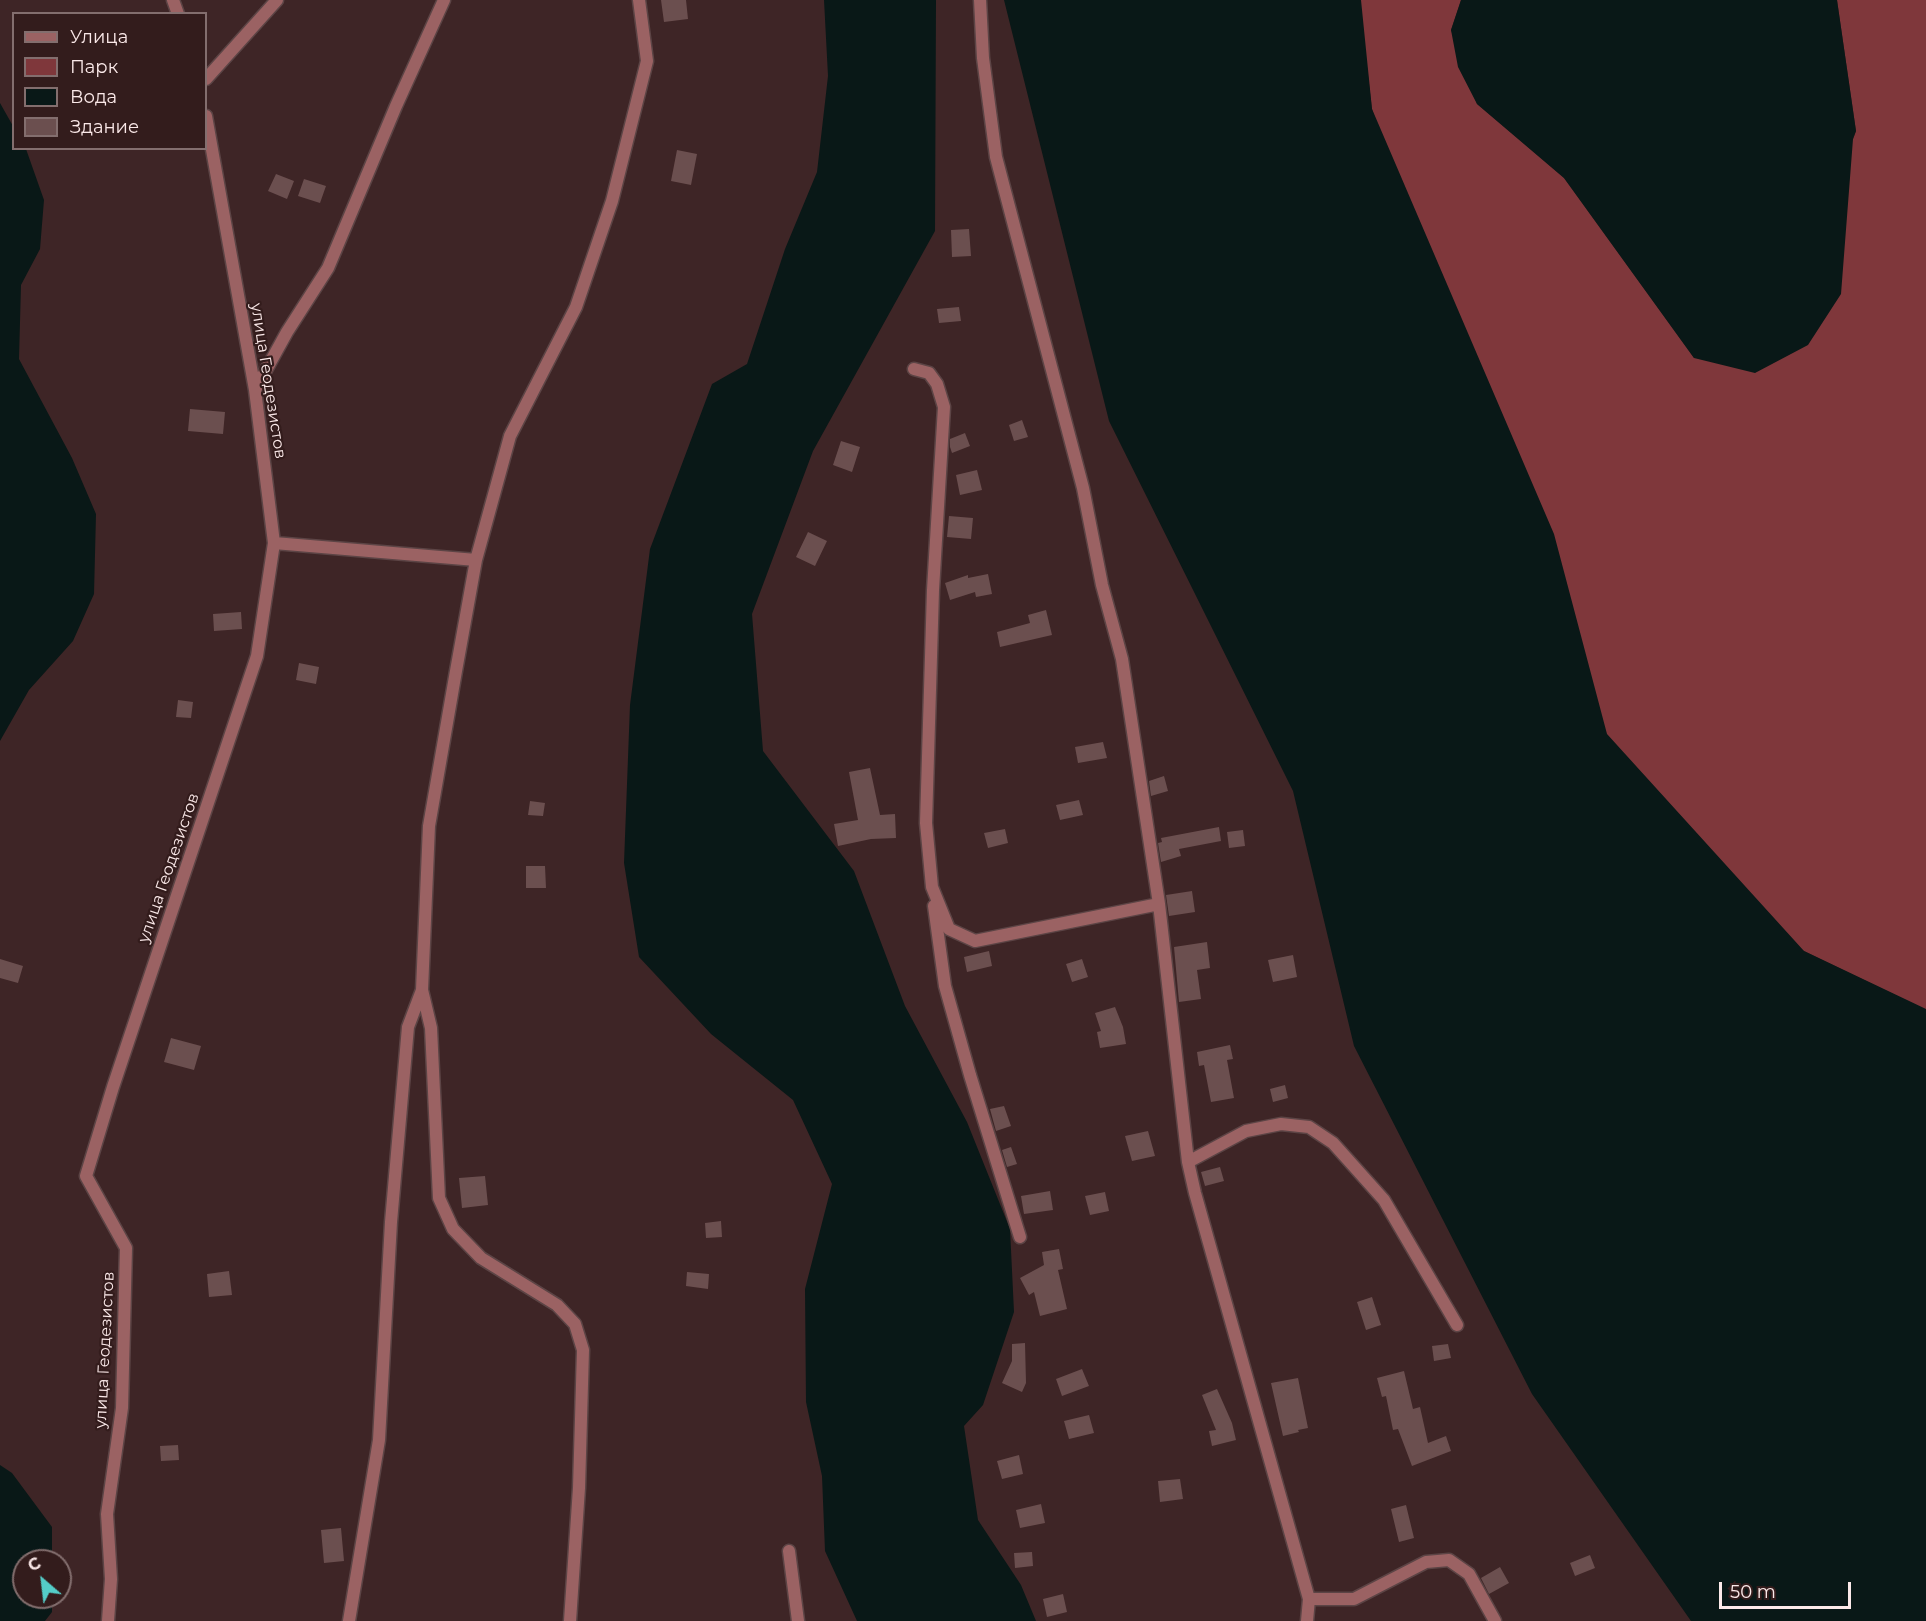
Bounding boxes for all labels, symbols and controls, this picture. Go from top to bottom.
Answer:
legend [12,12,207,150]
text: Улица [70,26,128,48]
text: Парк [70,56,118,78]
text: Вода [70,86,117,108]
text: Здание [70,116,139,138]
street label: улица Геодезистов [246,302,290,460]
street label: улица Геодезистов [134,791,204,945]
street label: улица Геодезистов [91,1271,119,1429]
north arrow [12,1549,72,1609]
text: С [25,1553,44,1576]
scale bar [1722,1570,1854,1608]
text: 50 m [1730,1581,1776,1603]

